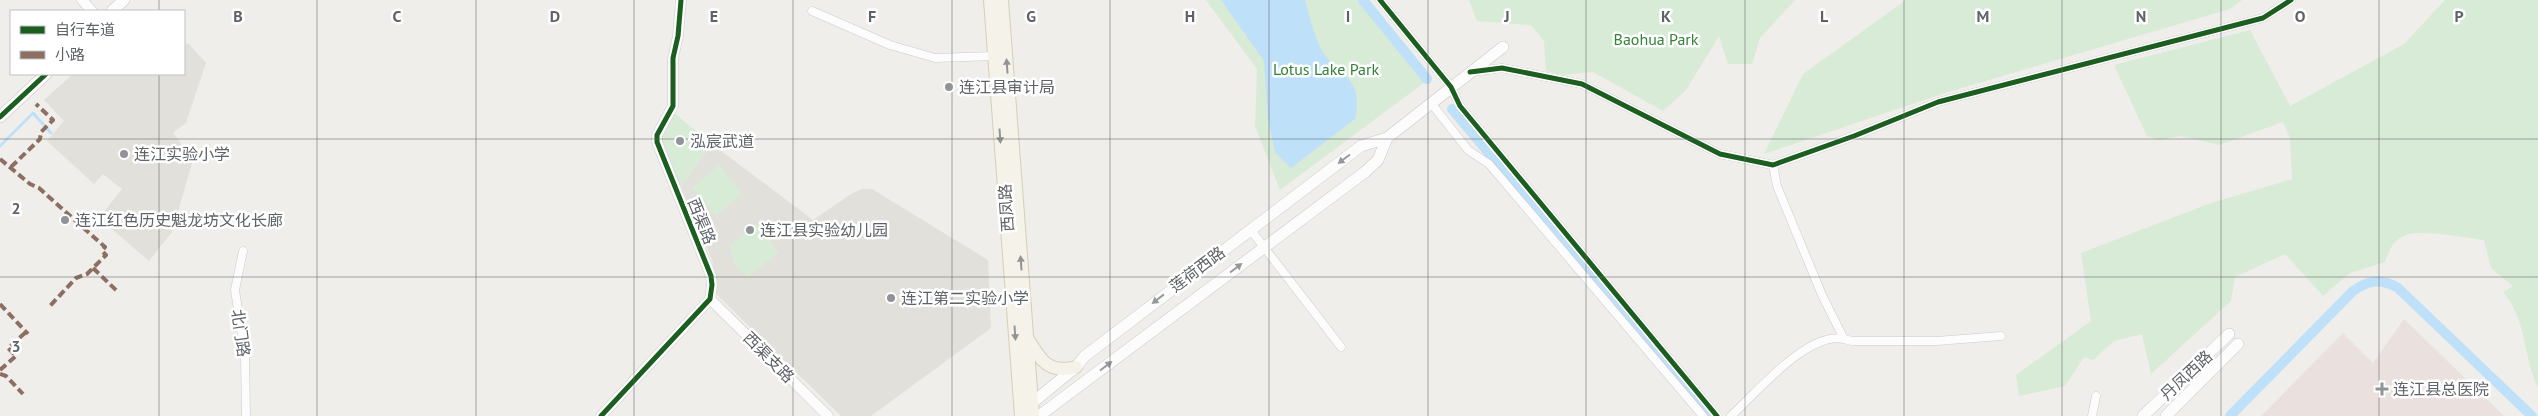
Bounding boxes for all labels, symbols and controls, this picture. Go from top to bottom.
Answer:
text: B [233,6,243,26]
text: C [393,6,402,26]
text: D [550,6,560,26]
text: E [710,6,718,26]
text: F [868,6,876,26]
text: G [1026,6,1036,26]
text: H [1185,6,1195,26]
text: I [1346,6,1350,26]
text: J [1503,6,1510,26]
text: K [1661,6,1671,26]
text: L [1820,6,1829,26]
text: M [1977,6,1989,26]
text: N [2136,6,2146,26]
text: O [2295,6,2306,26]
text: P [2454,6,2464,26]
legend [10,10,185,75]
text: 自行车道 [55,20,115,39]
park label: Baohua Park [1614,29,1699,49]
text: 小路 [55,45,85,64]
one-way arrow [1002,57,1010,73]
park label: Lotus Lake Park [1273,59,1379,79]
place label: 连江县审计局 [959,77,1055,97]
marker: 连江县审计局 [943,81,955,93]
one-way arrow [996,128,1004,144]
place label: 泓宸武道 [690,131,754,151]
marker: 泓宸武道 [674,135,686,147]
place label: 连江实验小学 [134,144,230,164]
marker: 连江实验小学 [118,148,130,160]
one-way arrow [1338,153,1351,164]
street label: 西凤路 [994,183,1018,233]
street label: 西渠路 [684,195,720,247]
text: 2 [11,198,21,218]
place label: 连江红色历史魁龙坊文化长廊 [75,210,283,230]
marker: 连江红色历史魁龙坊文化长廊 [59,214,71,226]
place label: 连江县实验幼儿园 [760,220,888,240]
marker: 连江县实验幼儿园 [744,224,756,236]
street label: 莲荷西路 [1165,242,1229,296]
one-way arrow [1017,254,1025,270]
one-way arrow [1229,263,1242,274]
place label: 连江第二实验小学 [901,288,1029,308]
marker: 连江第二实验小学 [885,292,897,304]
one-way arrow [1152,293,1165,304]
street label: 北门路 [228,308,254,358]
one-way arrow [1011,325,1019,341]
street label: 西渠支路 [739,327,799,387]
text: 3 [11,336,21,356]
street label: 丹凤西路 [2156,346,2216,404]
one-way arrow [1099,361,1113,371]
place label: 连江县总医院 [2393,379,2489,399]
marker: 连江县总医院 [2375,382,2389,396]

